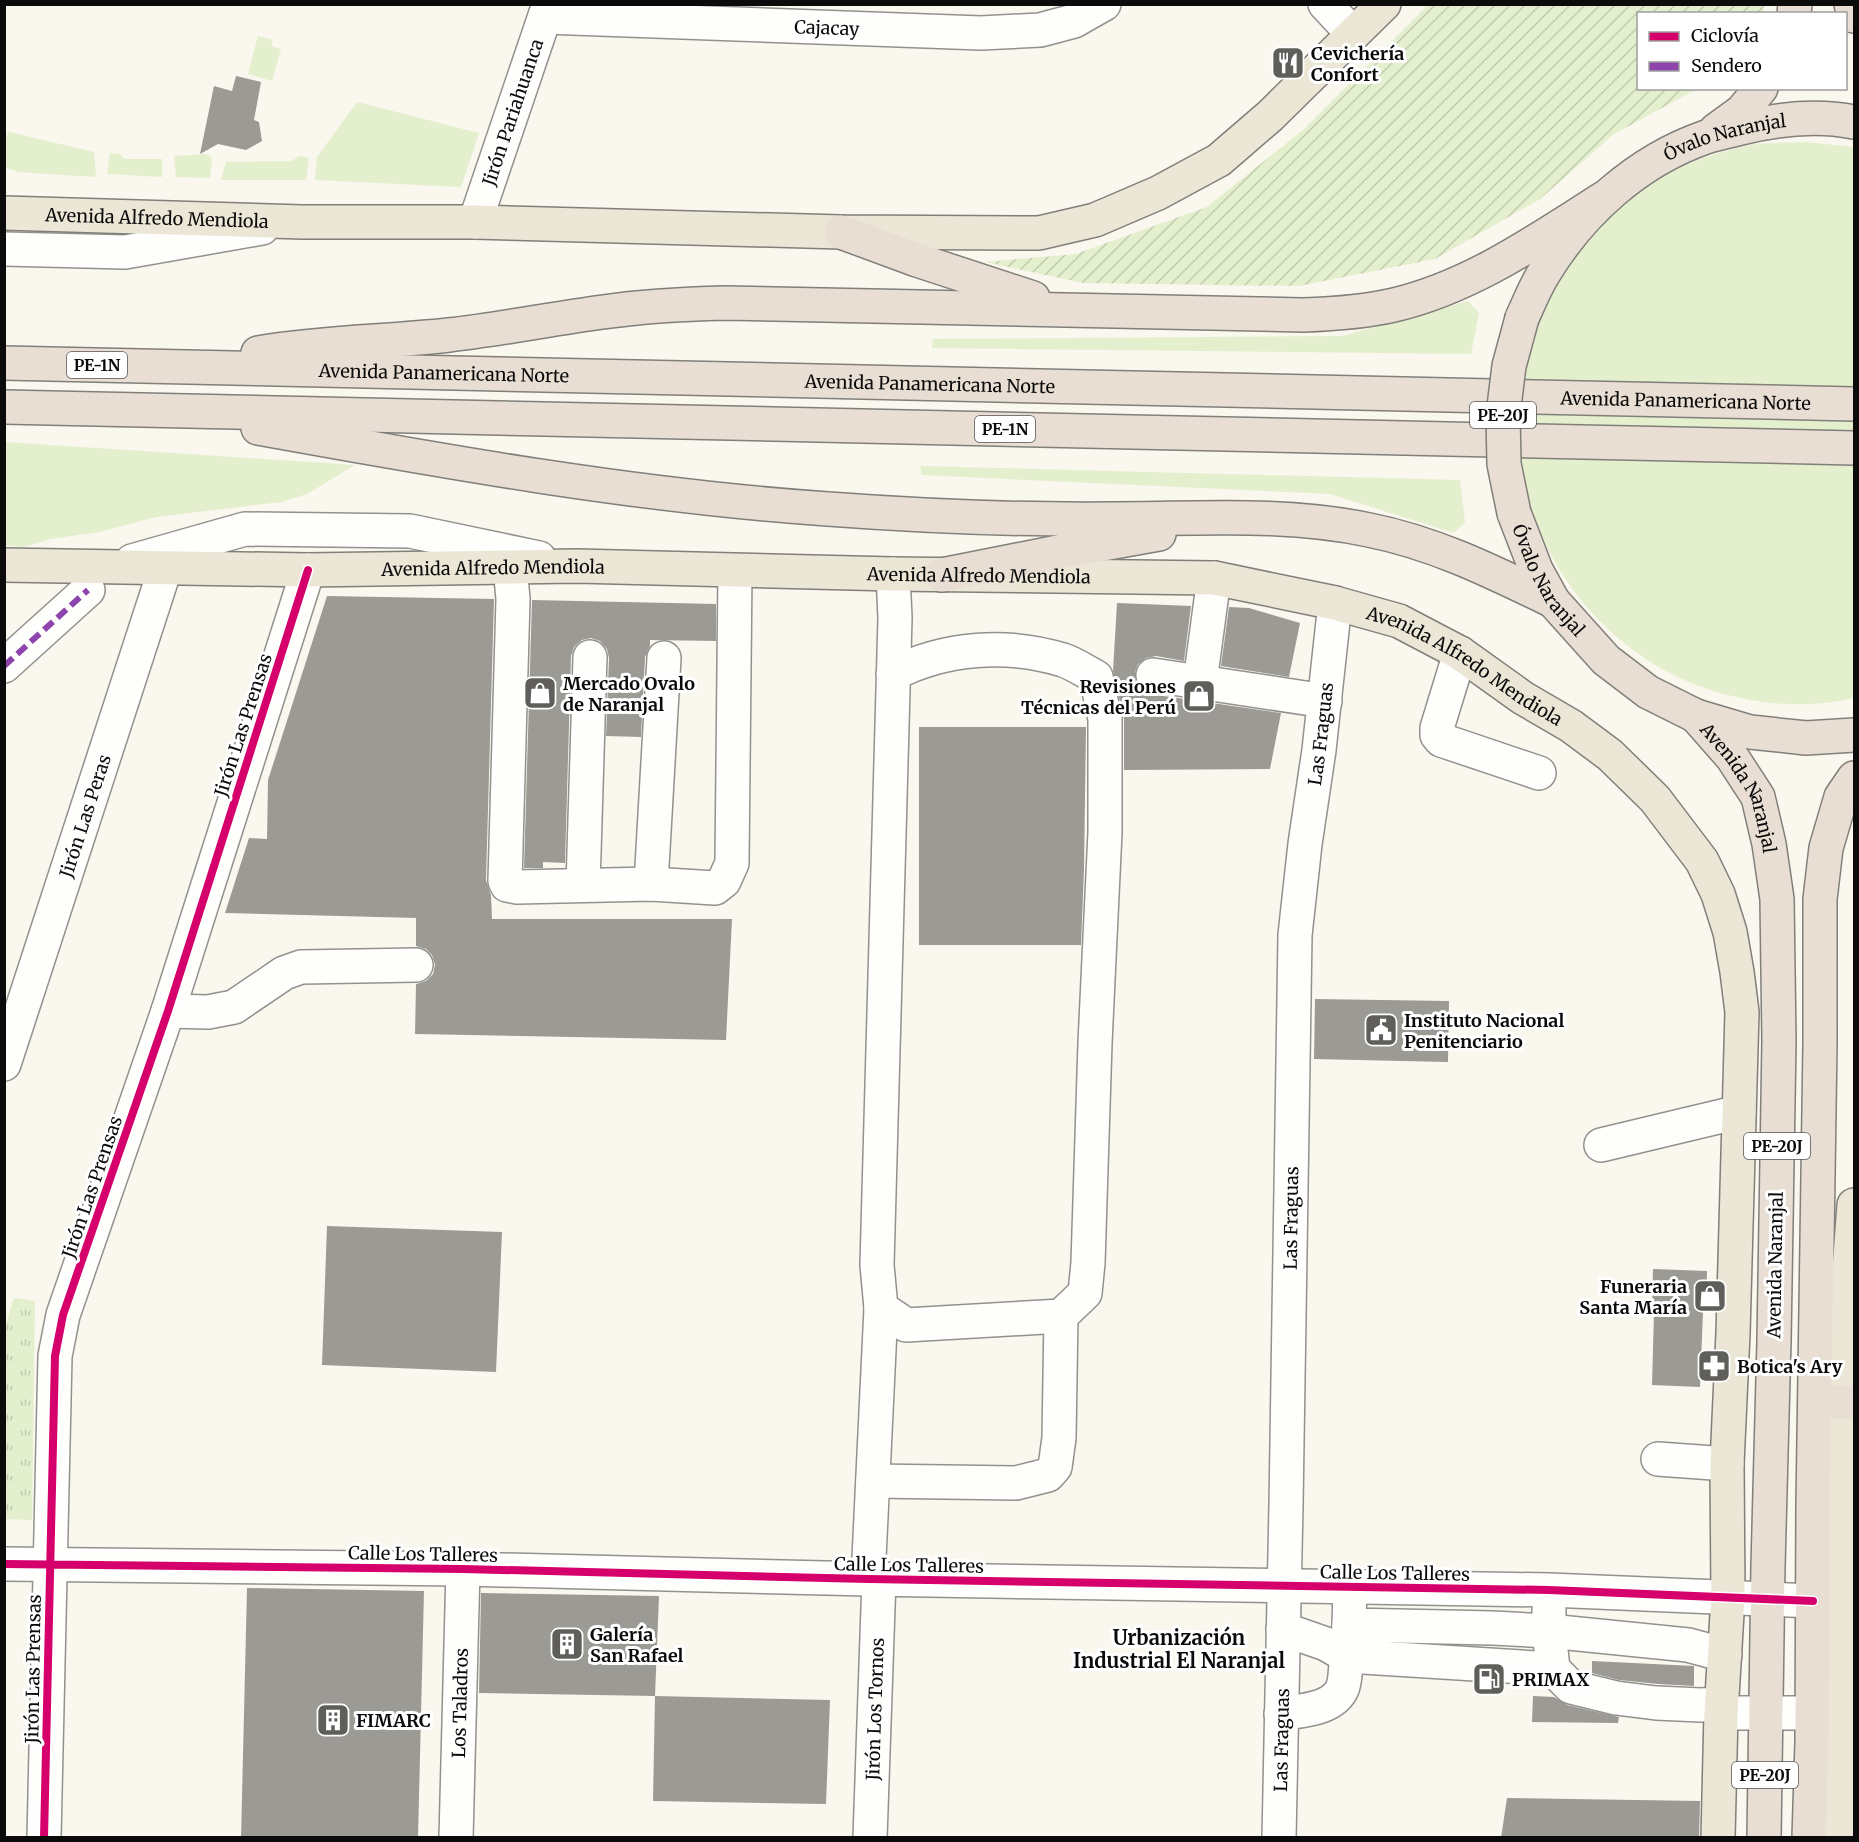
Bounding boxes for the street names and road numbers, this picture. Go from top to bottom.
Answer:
street label: Cajacay [794,15,860,40]
street label: Jirón Pariahuanca [476,35,548,190]
street label: Óvalo Naranjal [1659,109,1787,165]
street label: Avenida Alfredo Mendiola [44,203,269,232]
road number: PE-1N [67,352,127,378]
street label: Avenida Panamericana Norte [317,358,569,387]
street label: Avenida Panamericana Norte [803,369,1055,398]
street label: Avenida Panamericana Norte [1559,386,1811,415]
road number: PE-20J [1470,402,1536,428]
road number: PE-1N [975,416,1035,442]
street label: Óvalo Naranjal [1508,521,1591,641]
street label: Avenida Alfredo Mendiola [380,554,605,580]
street label: Avenida Alfredo Mendiola [866,562,1091,588]
street label: Avenida Alfredo Mendiola [1363,601,1567,730]
street label: Jirón Las Prensas [209,650,277,800]
street label: Las Fraguas [1302,681,1338,787]
street label: Avenida Naranjal [1695,717,1782,855]
street label: Jirón Las Peras [54,751,116,881]
street label: Jirón Las Prensas [57,1113,127,1262]
road number: PE-20J [1744,1133,1810,1159]
street label: Las Fraguas [1278,1166,1303,1270]
street label: Avenida Naranjal [1762,1191,1788,1340]
street label: Calle Los Talleres [348,1541,498,1567]
street label: Calle Los Talleres [834,1552,984,1578]
street label: Calle Los Talleres [1320,1560,1470,1586]
street label: Jirón Las Prensas [20,1594,46,1745]
street label: Jirón Los Tornos [860,1637,888,1782]
street label: Los Taladros [447,1648,472,1758]
street label: Las Fraguas [1268,1688,1294,1792]
road number: PE-20J [1732,1762,1798,1788]

